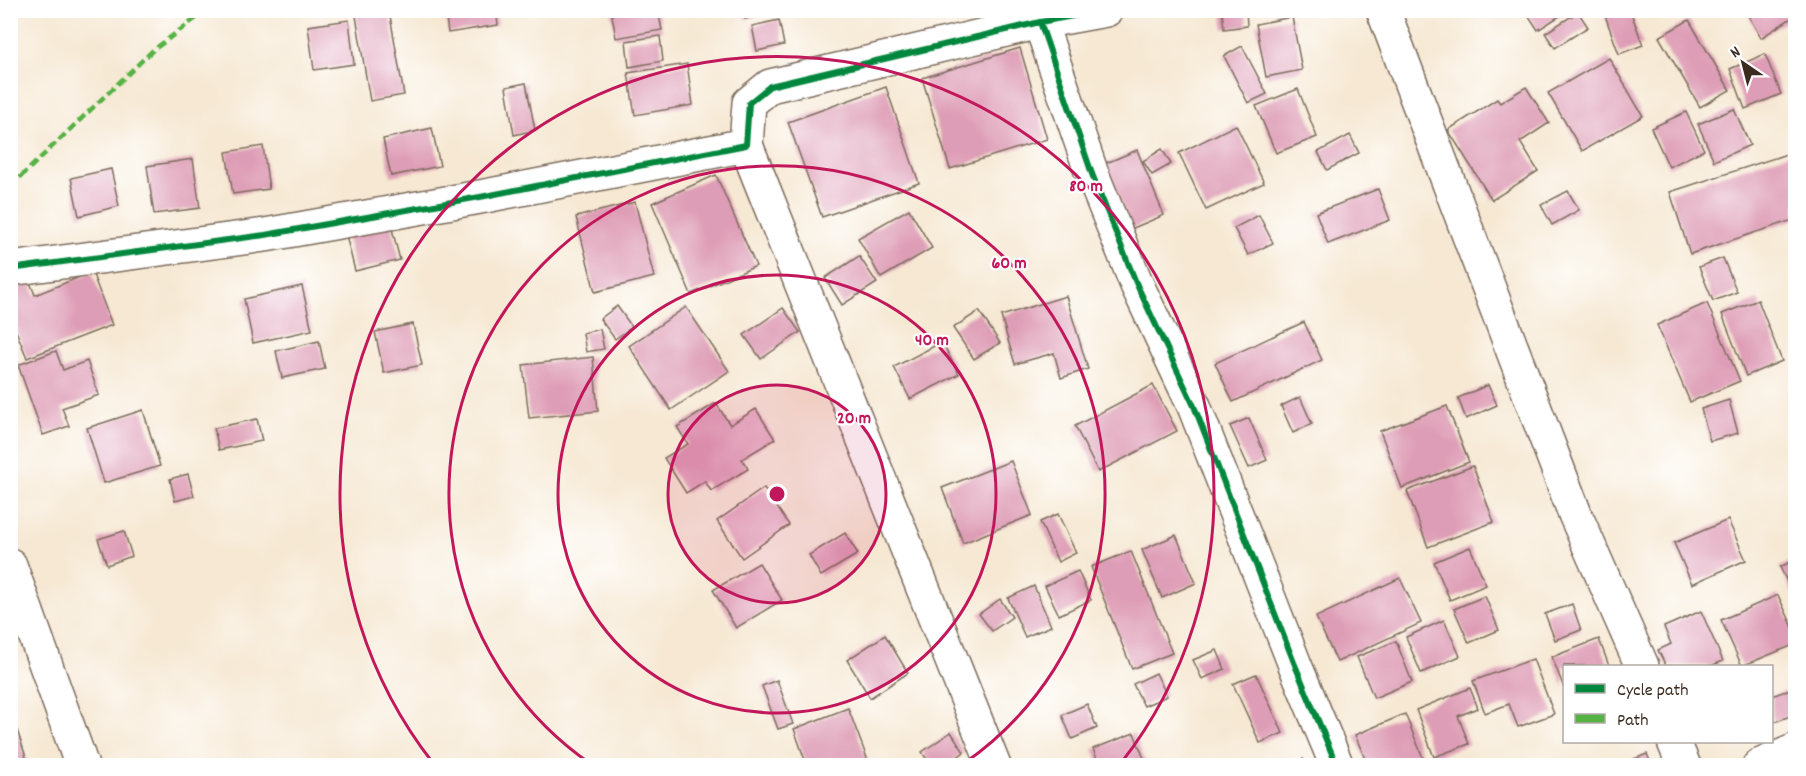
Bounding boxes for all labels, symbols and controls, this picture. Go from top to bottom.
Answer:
north arrow [1713,33,1773,93]
text: N [1726,41,1746,64]
text: 80 m [1069,175,1103,200]
text: 60 m [991,252,1027,277]
text: 40 m [915,329,949,354]
text: 20 m [837,407,871,432]
centre of rings [767,484,787,504]
legend [1563,665,1773,743]
text: Cycle path [1617,679,1688,704]
text: Path [1617,709,1649,734]

